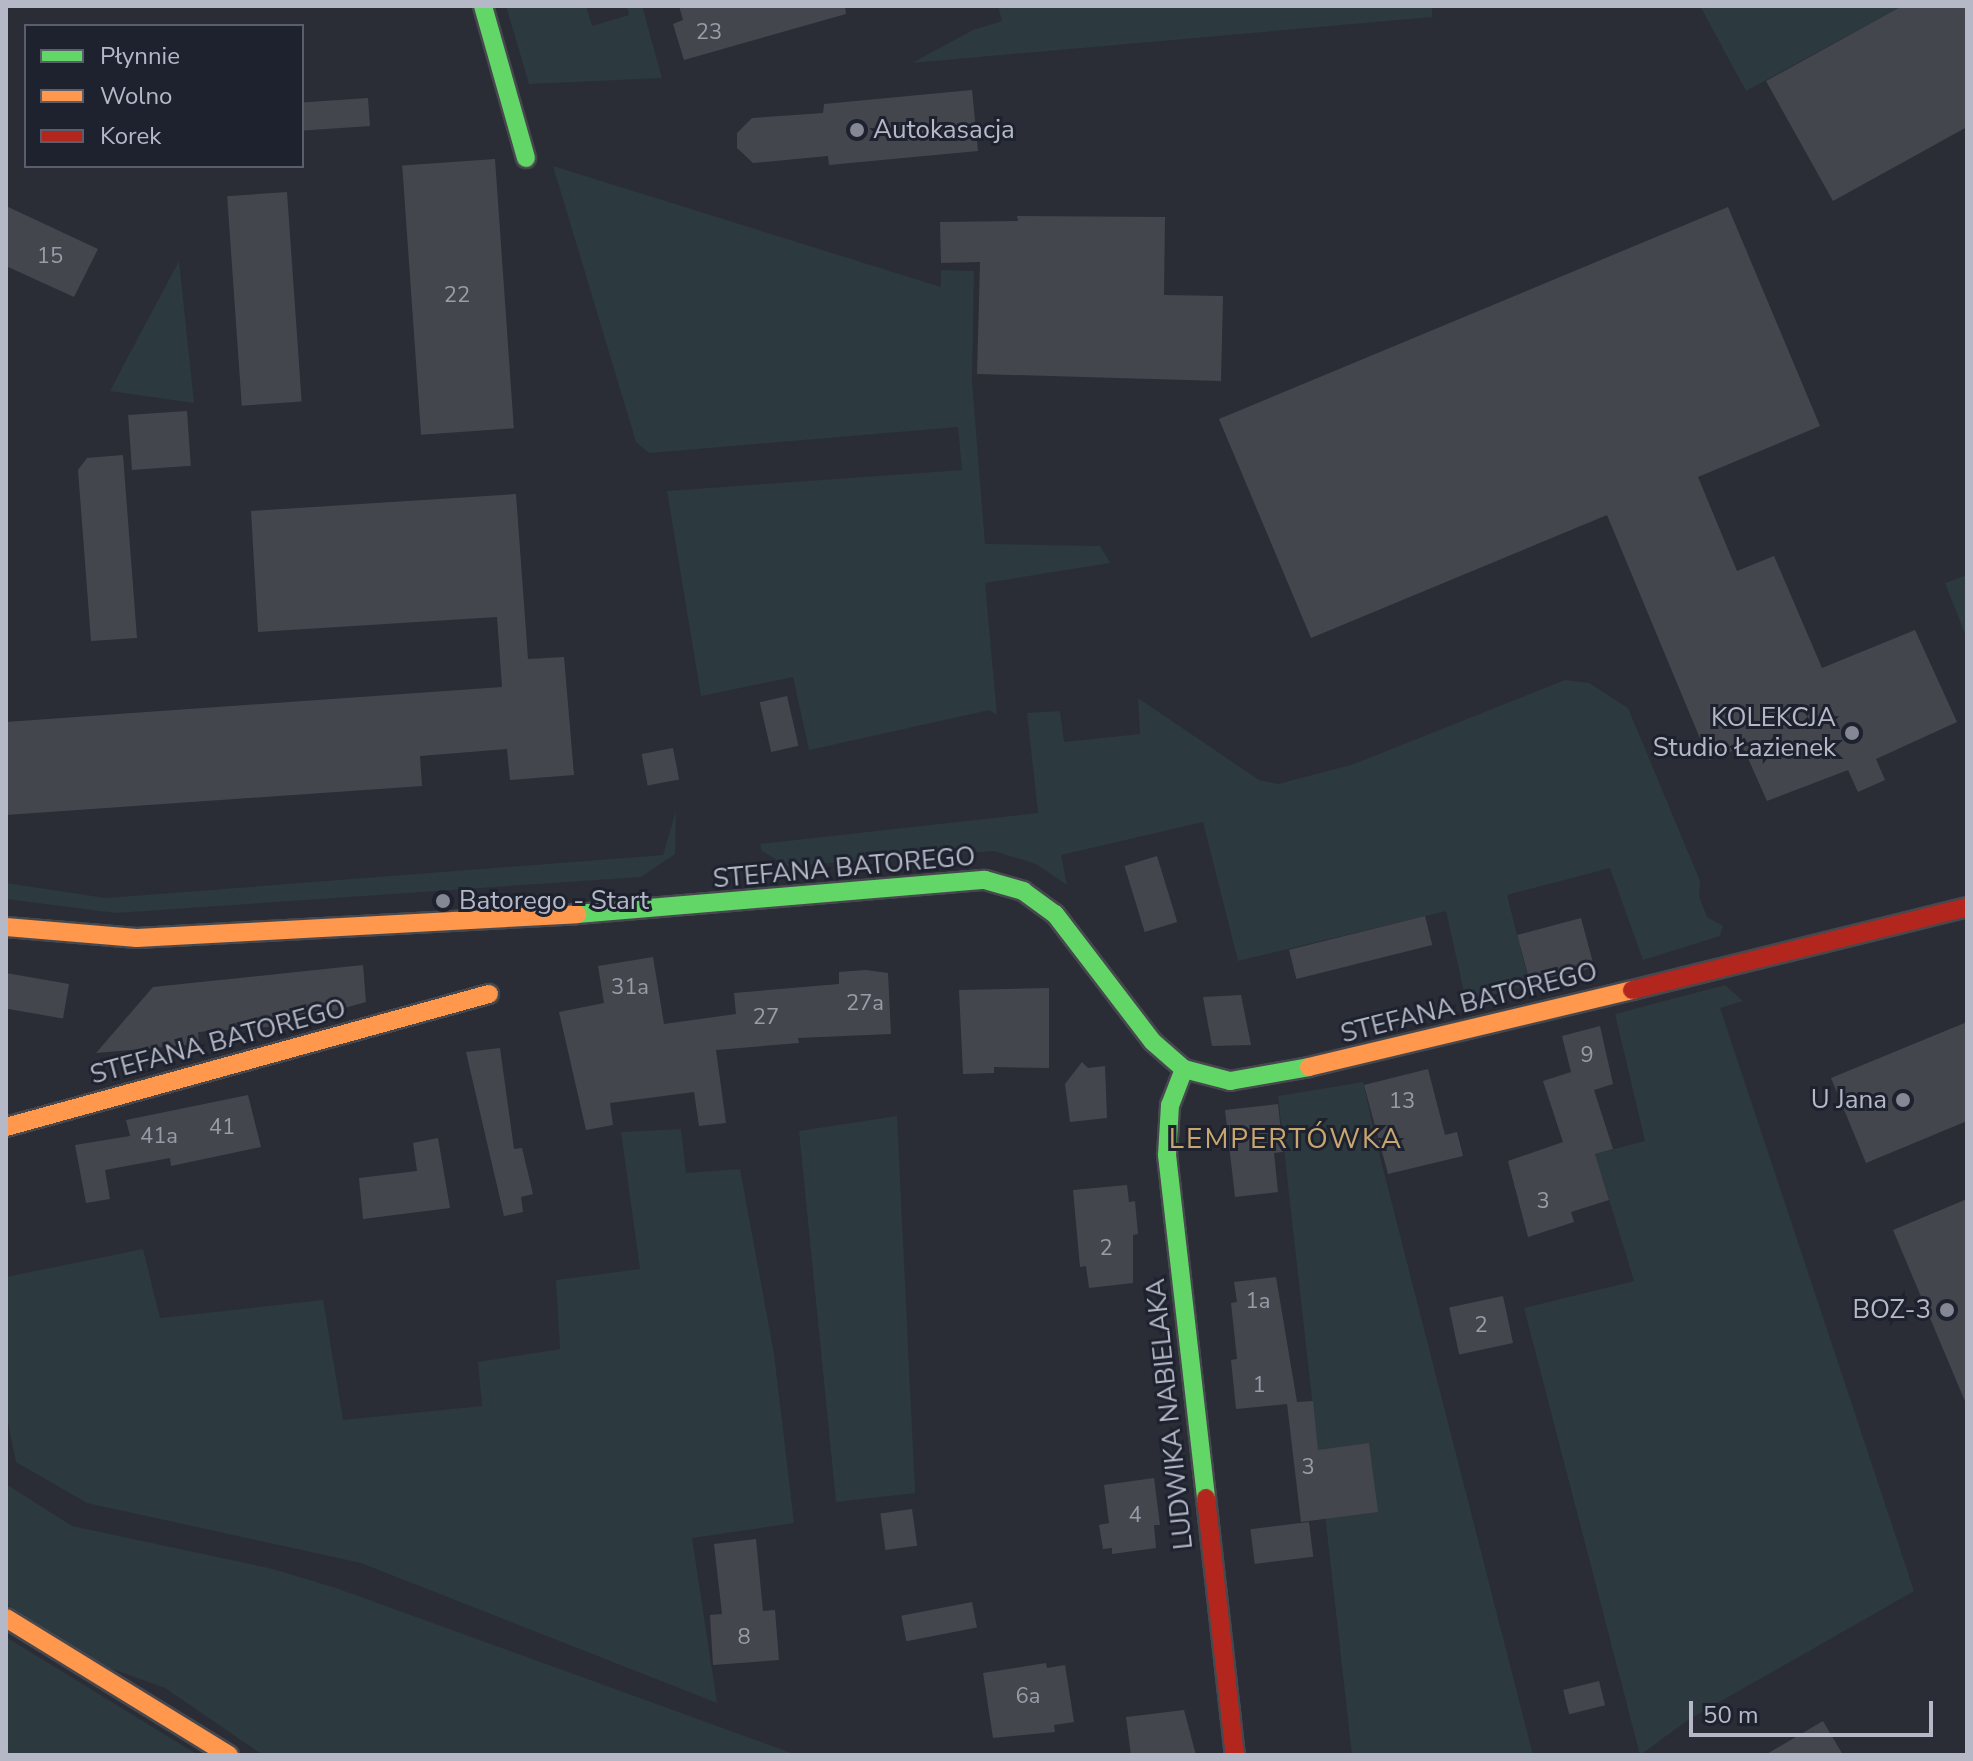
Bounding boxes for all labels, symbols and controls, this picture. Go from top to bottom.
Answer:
house number: 23 [696,20,722,46]
legend [24,24,304,168]
text: Płynnie [100,40,180,72]
text: Wolno [100,80,172,112]
place label: Autokasacja [873,114,1015,146]
text: Korek [100,120,161,152]
marker: Autokasacja [848,121,866,139]
house number: 15 [37,244,63,270]
house number: 22 [444,283,470,309]
place label: KOLEKCJA Studio Łazienek [1653,702,1836,764]
marker: KOLEKCJA Studio Łazienek [1843,724,1861,742]
street label: STEFANA BATOREGO [712,841,976,895]
place label: Batorego - Start [459,885,649,917]
marker: Batorego - Start [434,892,452,910]
street label: STEFANA BATOREGO [1338,956,1600,1050]
house number: 31a [611,975,649,1001]
house number: 27a [846,991,884,1017]
street label: STEFANA BATOREGO [87,993,349,1091]
house number: 27 [753,1005,779,1031]
house number: 9 [1580,1043,1594,1069]
place label: U Jana [1811,1084,1887,1116]
house number: 13 [1389,1089,1415,1115]
marker: U Jana [1894,1091,1912,1109]
house number: 41 [209,1115,235,1141]
district label: LEMPERTÓWKA [1169,1122,1403,1156]
house number: 41a [140,1124,178,1150]
house number: 3 [1536,1189,1550,1215]
house number: 2 [1099,1236,1113,1262]
street label: LUDWIKA NABIELAKA [1140,1277,1200,1551]
house number: 1a [1246,1289,1270,1315]
place label: BOZ-3 [1852,1294,1931,1326]
marker: BOZ-3 [1938,1301,1956,1319]
house number: 2 [1474,1313,1488,1339]
house number: 1 [1252,1373,1266,1399]
house number: 3 [1301,1455,1315,1481]
house number: 4 [1128,1503,1142,1529]
house number: 8 [737,1625,751,1651]
house number: 6a [1016,1684,1040,1710]
scale bar [1693,1685,1937,1735]
text: 50 m [1703,1699,1759,1731]

